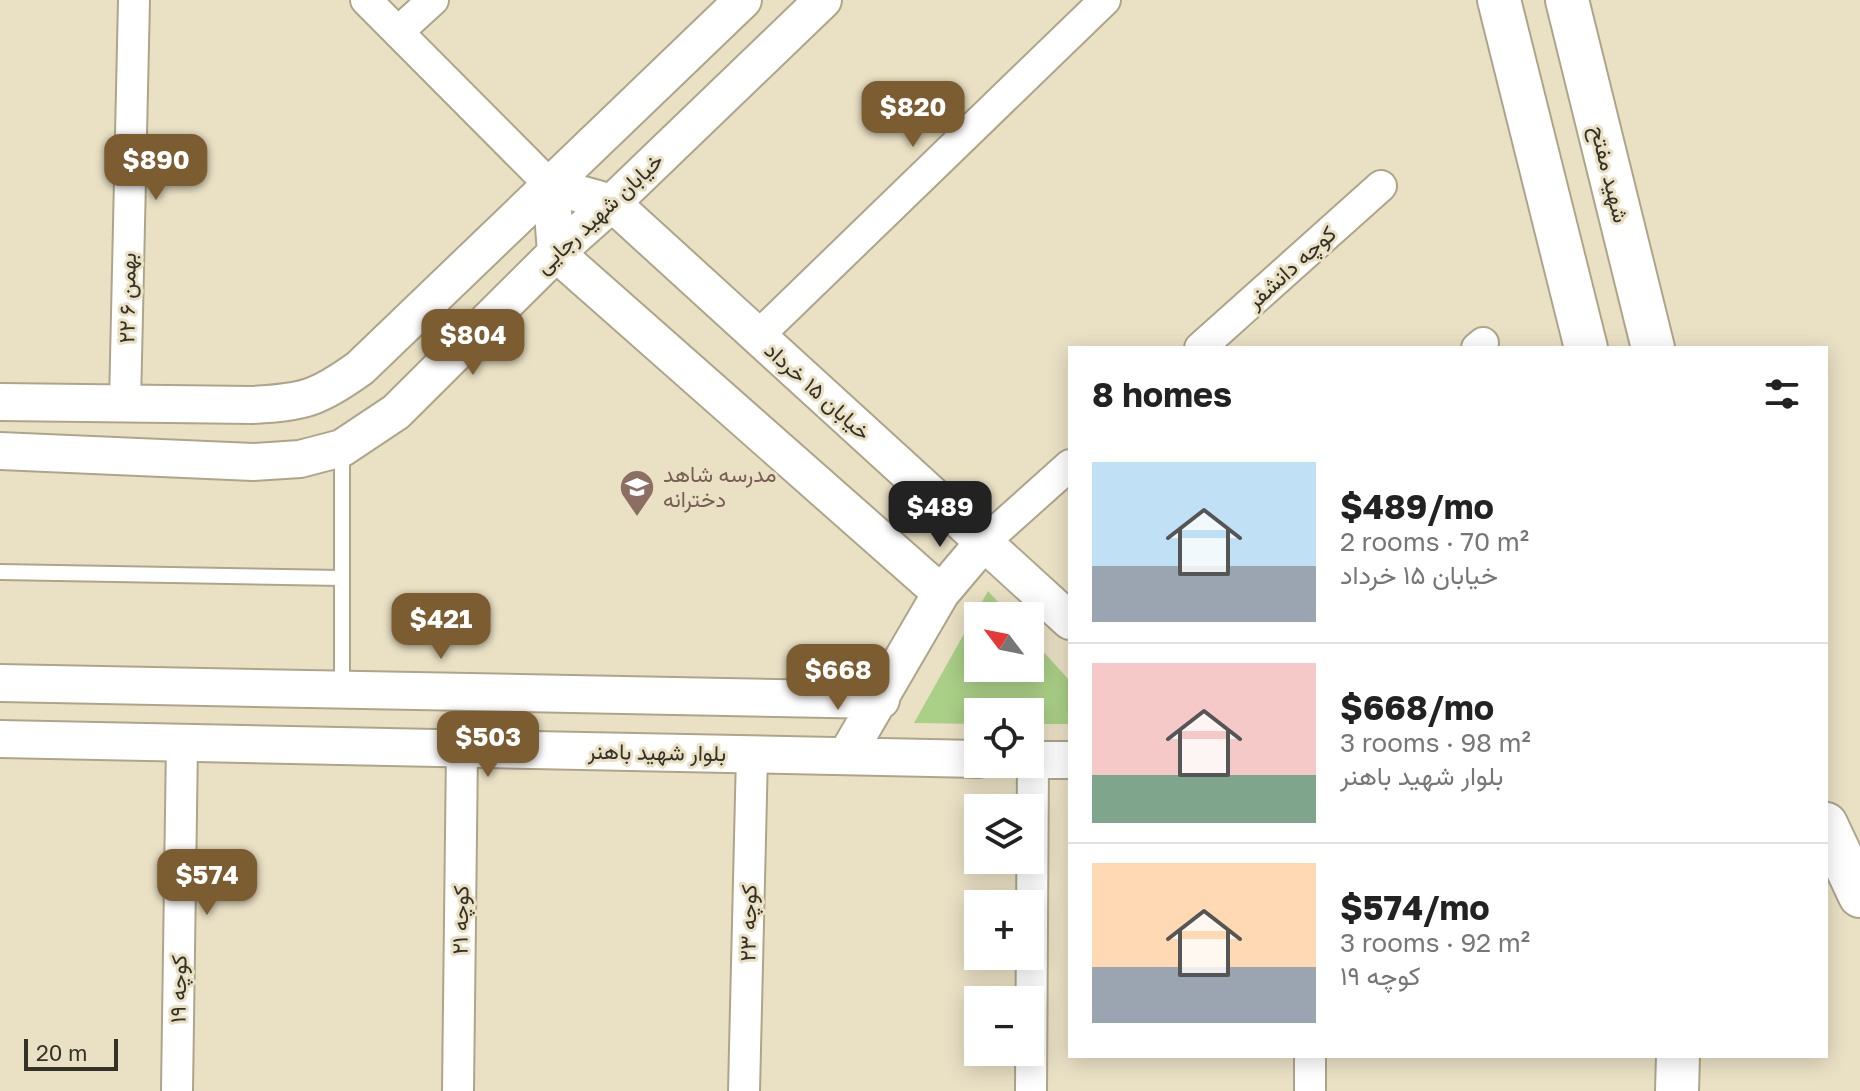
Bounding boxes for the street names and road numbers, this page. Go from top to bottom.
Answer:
street label: شهید مفتح [1583,122,1636,226]
street label: خیابان شهید رجایی [529,146,669,280]
street label: کوچه دانشفر [1240,219,1342,316]
street label: ۲۲ بهمن ۶ [112,252,142,344]
street label: خیابان ۱۵ خرداد [759,336,877,446]
street label: بلوار شهید باهنر [587,737,726,767]
street label: کوچه ۲۳ [733,884,764,962]
street label: کوچه ۲۱ [445,885,476,955]
street label: کوچه ۱۹ [163,954,194,1023]

